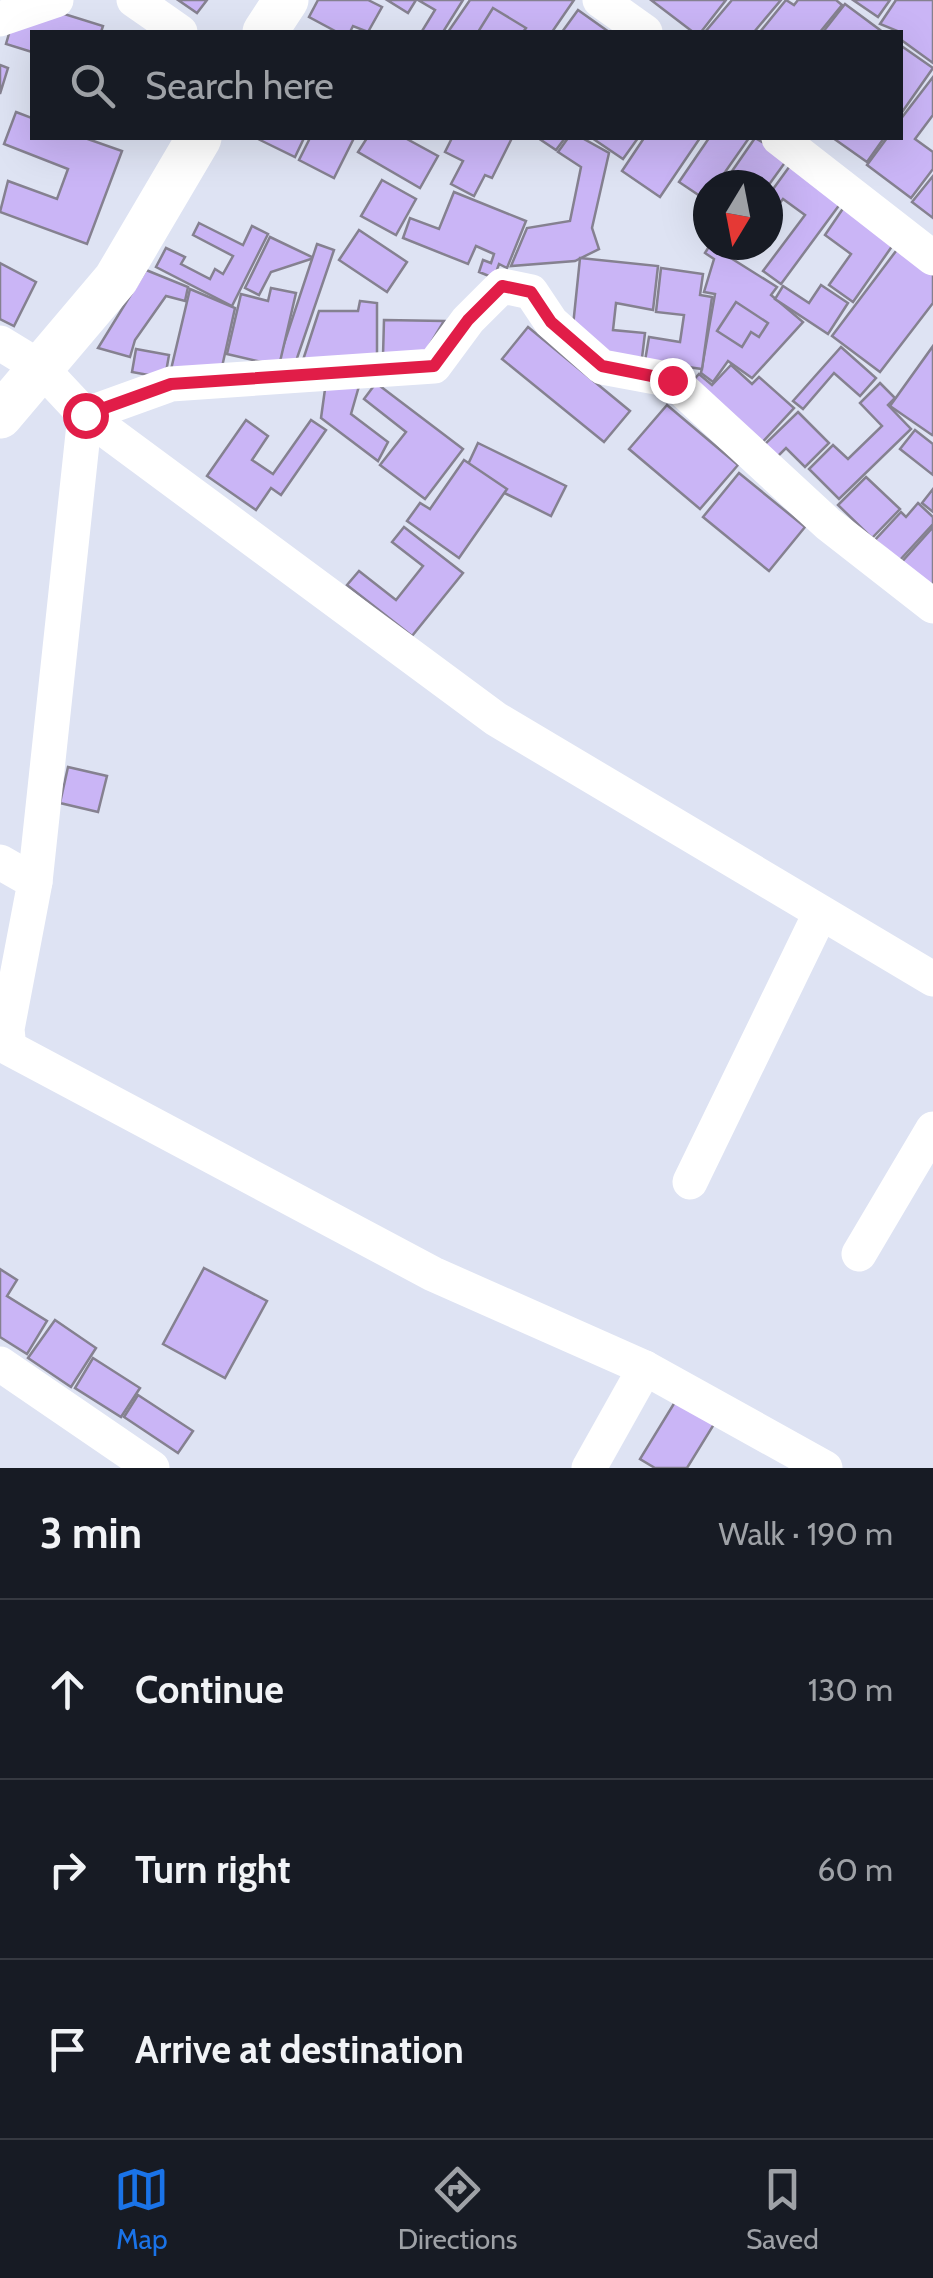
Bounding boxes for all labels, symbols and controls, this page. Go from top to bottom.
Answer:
search box [30,30,903,140]
icon: search [65,58,120,113]
text: Search here [145,62,334,109]
north arrow [693,170,783,260]
route end [650,358,696,404]
route start [63,393,109,439]
text: 3 min [40,1507,142,1559]
text: Walk · 190 m [719,1514,893,1553]
icon: ahead [40,1662,95,1717]
text: Continue [135,1666,284,1713]
text: 130 m [808,1670,893,1709]
icon: right [40,1842,95,1897]
text: Turn right [135,1846,291,1893]
text: 60 m [817,1850,893,1889]
icon: arrive [40,2022,95,2077]
text: Arrive at destination [135,2026,464,2073]
tab: Map [114,2162,169,2256]
tab: Directions [398,2162,517,2256]
tab: Saved [746,2162,819,2256]

